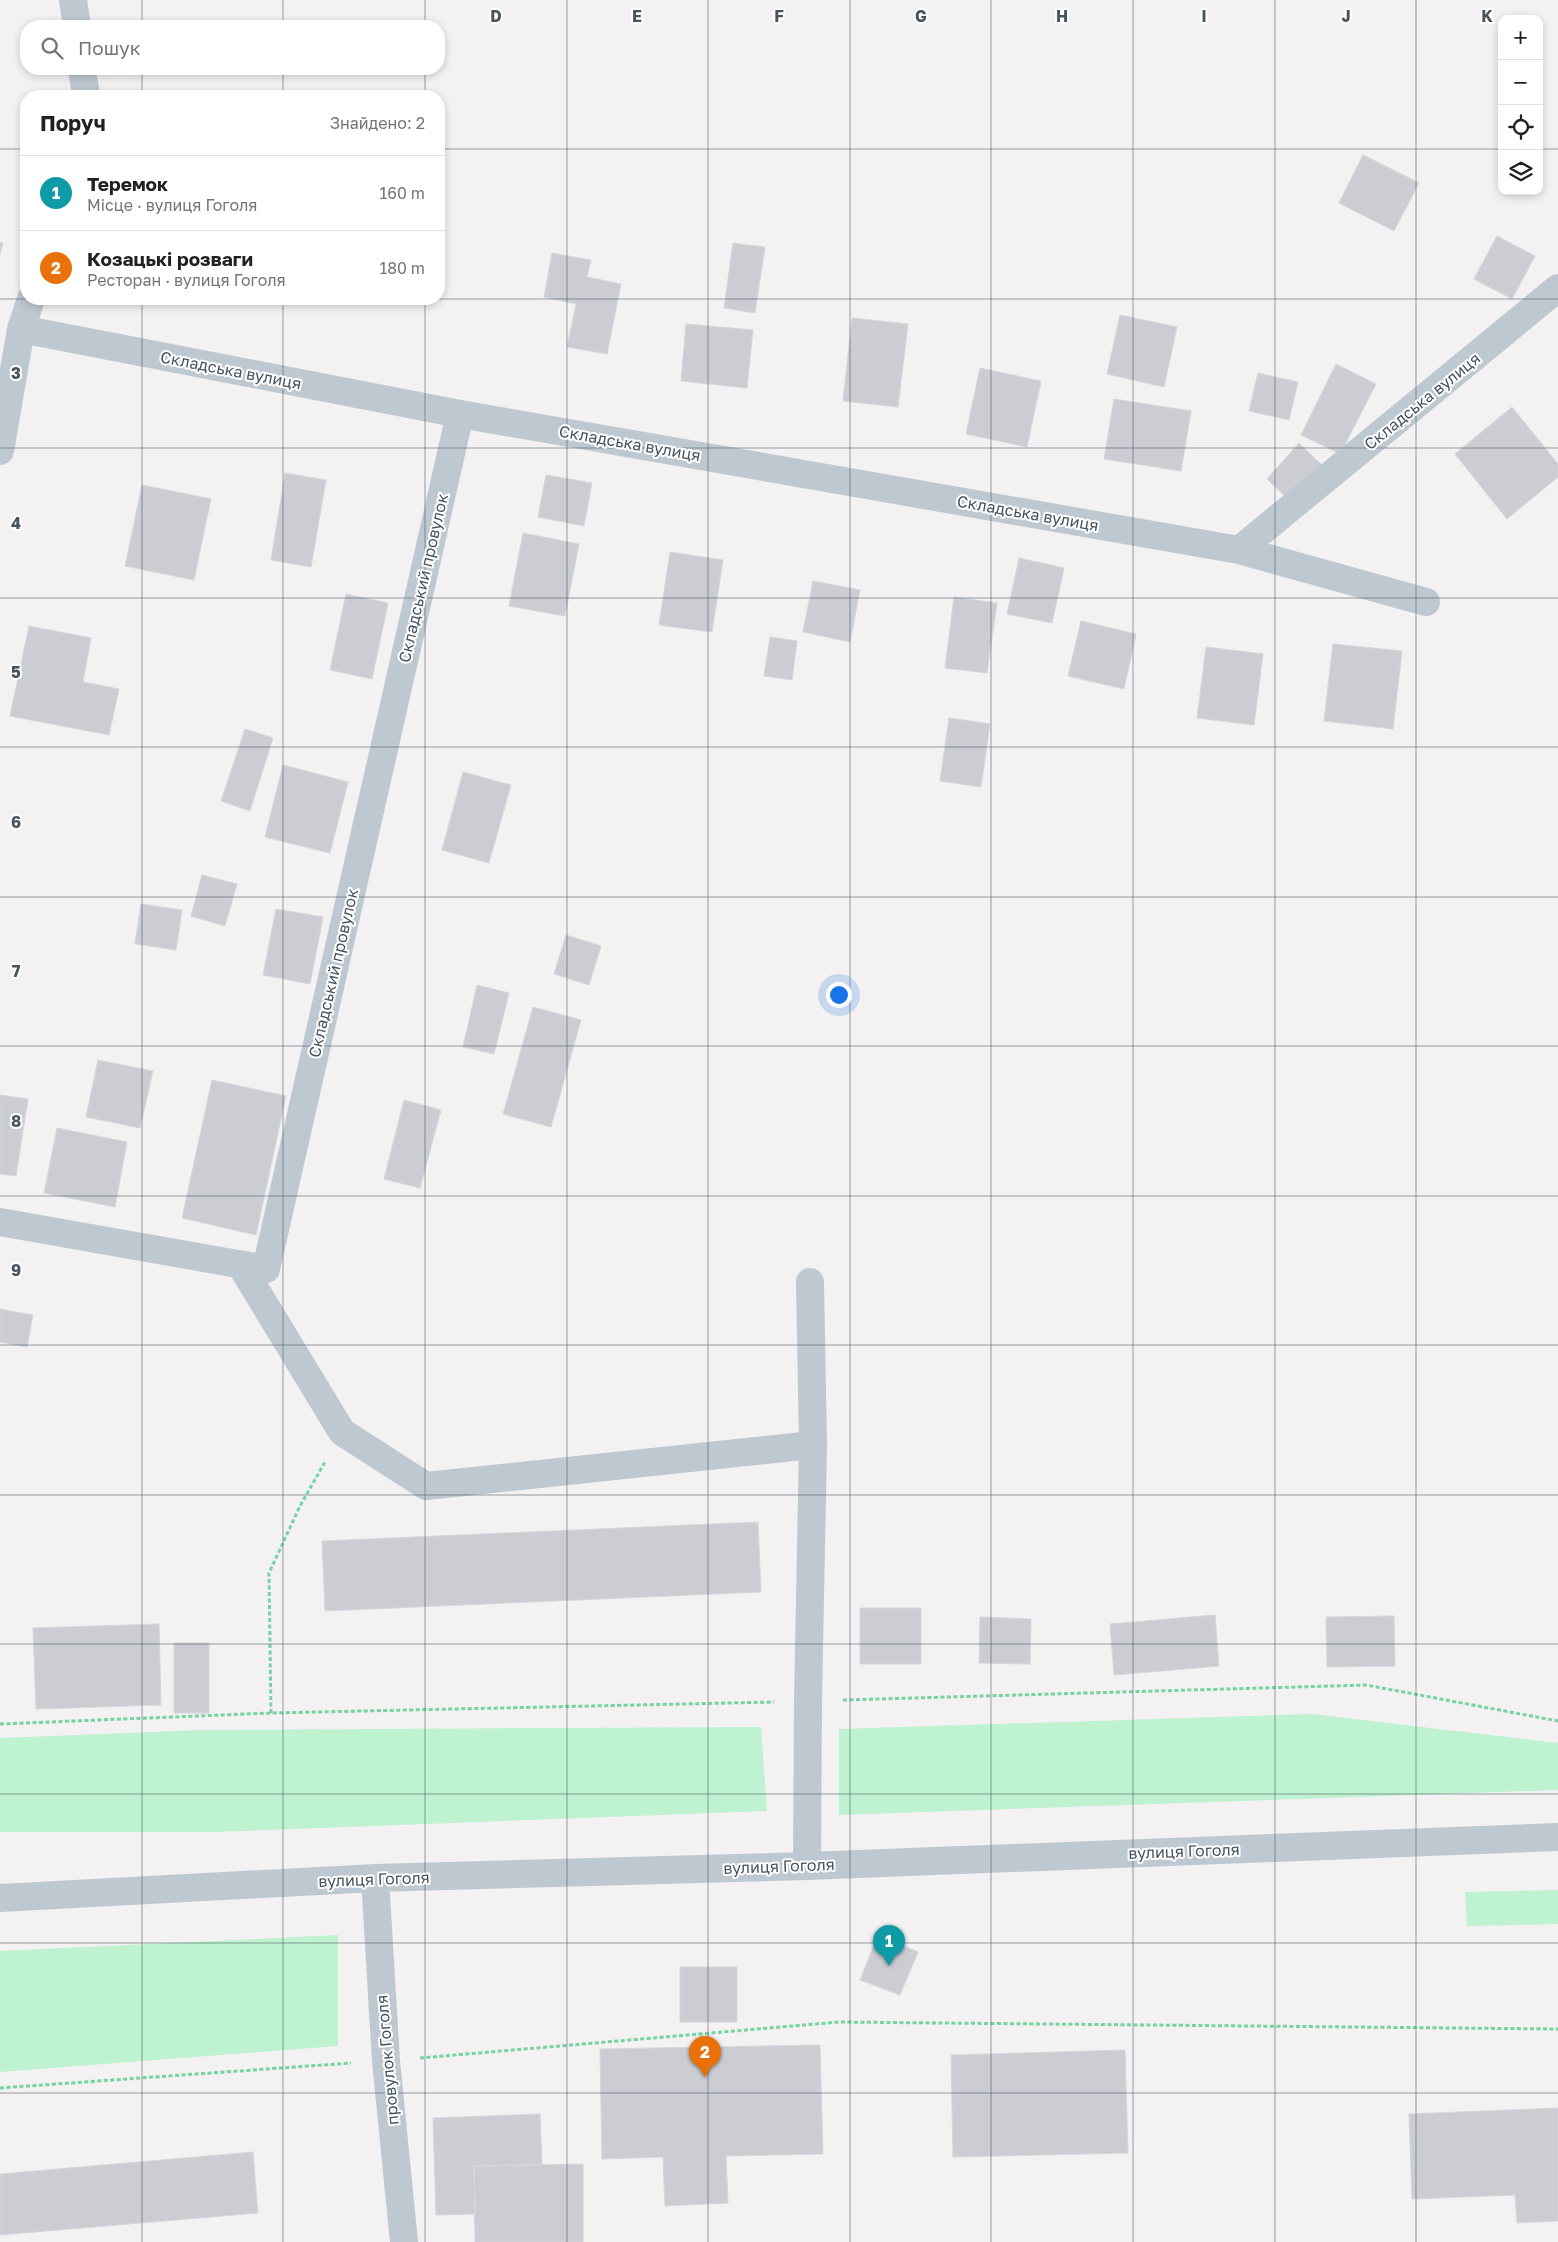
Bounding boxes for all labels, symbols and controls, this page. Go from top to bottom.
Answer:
text: D [490,6,502,26]
text: E [632,6,642,26]
text: F [774,6,784,26]
text: G [915,6,927,26]
text: H [1056,6,1068,26]
text: I [1201,6,1207,26]
text: J [1341,6,1351,26]
text: K [1481,6,1493,26]
map controls [1498,15,1543,195]
button: + [1498,15,1543,60]
search box [20,20,445,75]
icon: search [38,34,66,62]
text: Пошук [78,36,141,59]
button: − [1498,60,1543,105]
button: locate [1498,105,1543,150]
text: Поруч [40,110,106,136]
text: Знайдено: 2 [330,113,425,133]
button: layers [1498,150,1543,195]
text: Теремок [87,172,168,195]
text: 1 [52,183,60,203]
text: 160 m [379,183,425,203]
text: Місце · вулиця Гоголя [87,195,257,215]
text: Козацькі розваги [87,247,253,270]
text: 2 [51,258,61,278]
text: 180 m [379,258,425,278]
text: Ресторан · вулиця Гоголя [87,270,286,290]
street label: Складська вулиця [159,347,303,393]
street label: Складська вулиця [1360,348,1484,454]
text: 3 [11,363,21,383]
street label: Складська вулиця [558,421,702,465]
street label: Складська вулиця [956,491,1100,535]
street label: Складський провулок [394,492,452,664]
text: 4 [11,513,21,533]
text: 5 [11,662,21,682]
text: 6 [11,812,21,832]
street label: Складський провулок [304,887,362,1059]
text: 7 [12,961,21,981]
your location [826,982,852,1008]
text: 8 [11,1111,21,1131]
text: 9 [11,1260,21,1280]
street label: вулиця Гоголя [1128,1839,1240,1863]
street label: вулиця Гоголя [723,1854,835,1878]
street label: вулиця Гоголя [318,1867,430,1891]
pin: 1 [873,1925,905,1966]
street label: провулок Гоголя [371,1994,403,2126]
pin: 2 [689,2036,721,2077]

